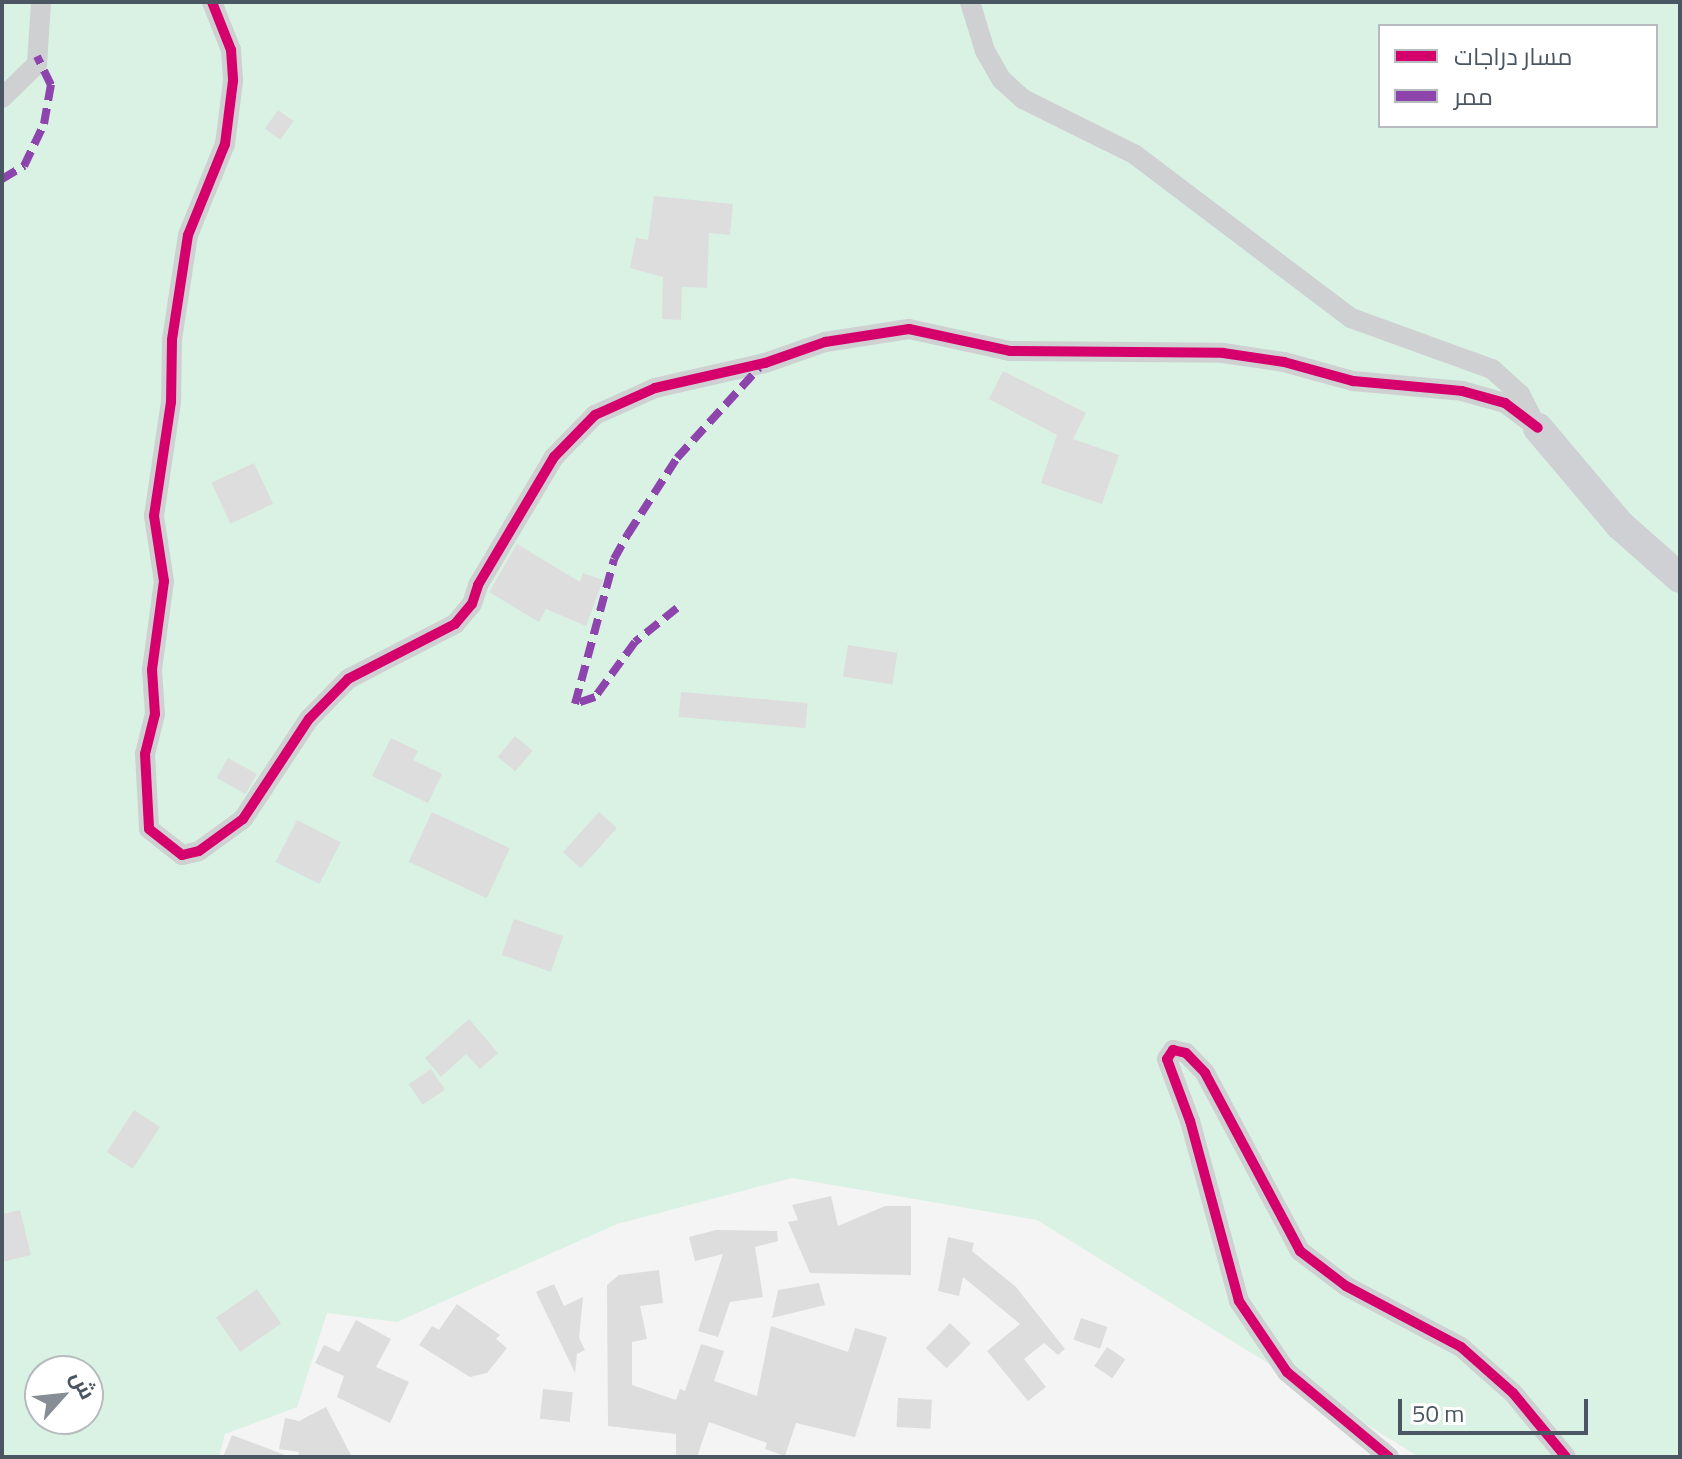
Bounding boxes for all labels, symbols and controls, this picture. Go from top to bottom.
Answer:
legend [1378,24,1658,128]
text: مسار دراجات [1454,38,1572,74]
text: ممر [1454,78,1493,114]
north arrow [24,1355,104,1435]
text: ش [62,1365,105,1405]
scale bar [1402,1383,1592,1433]
text: 50 m [1412,1395,1464,1431]

